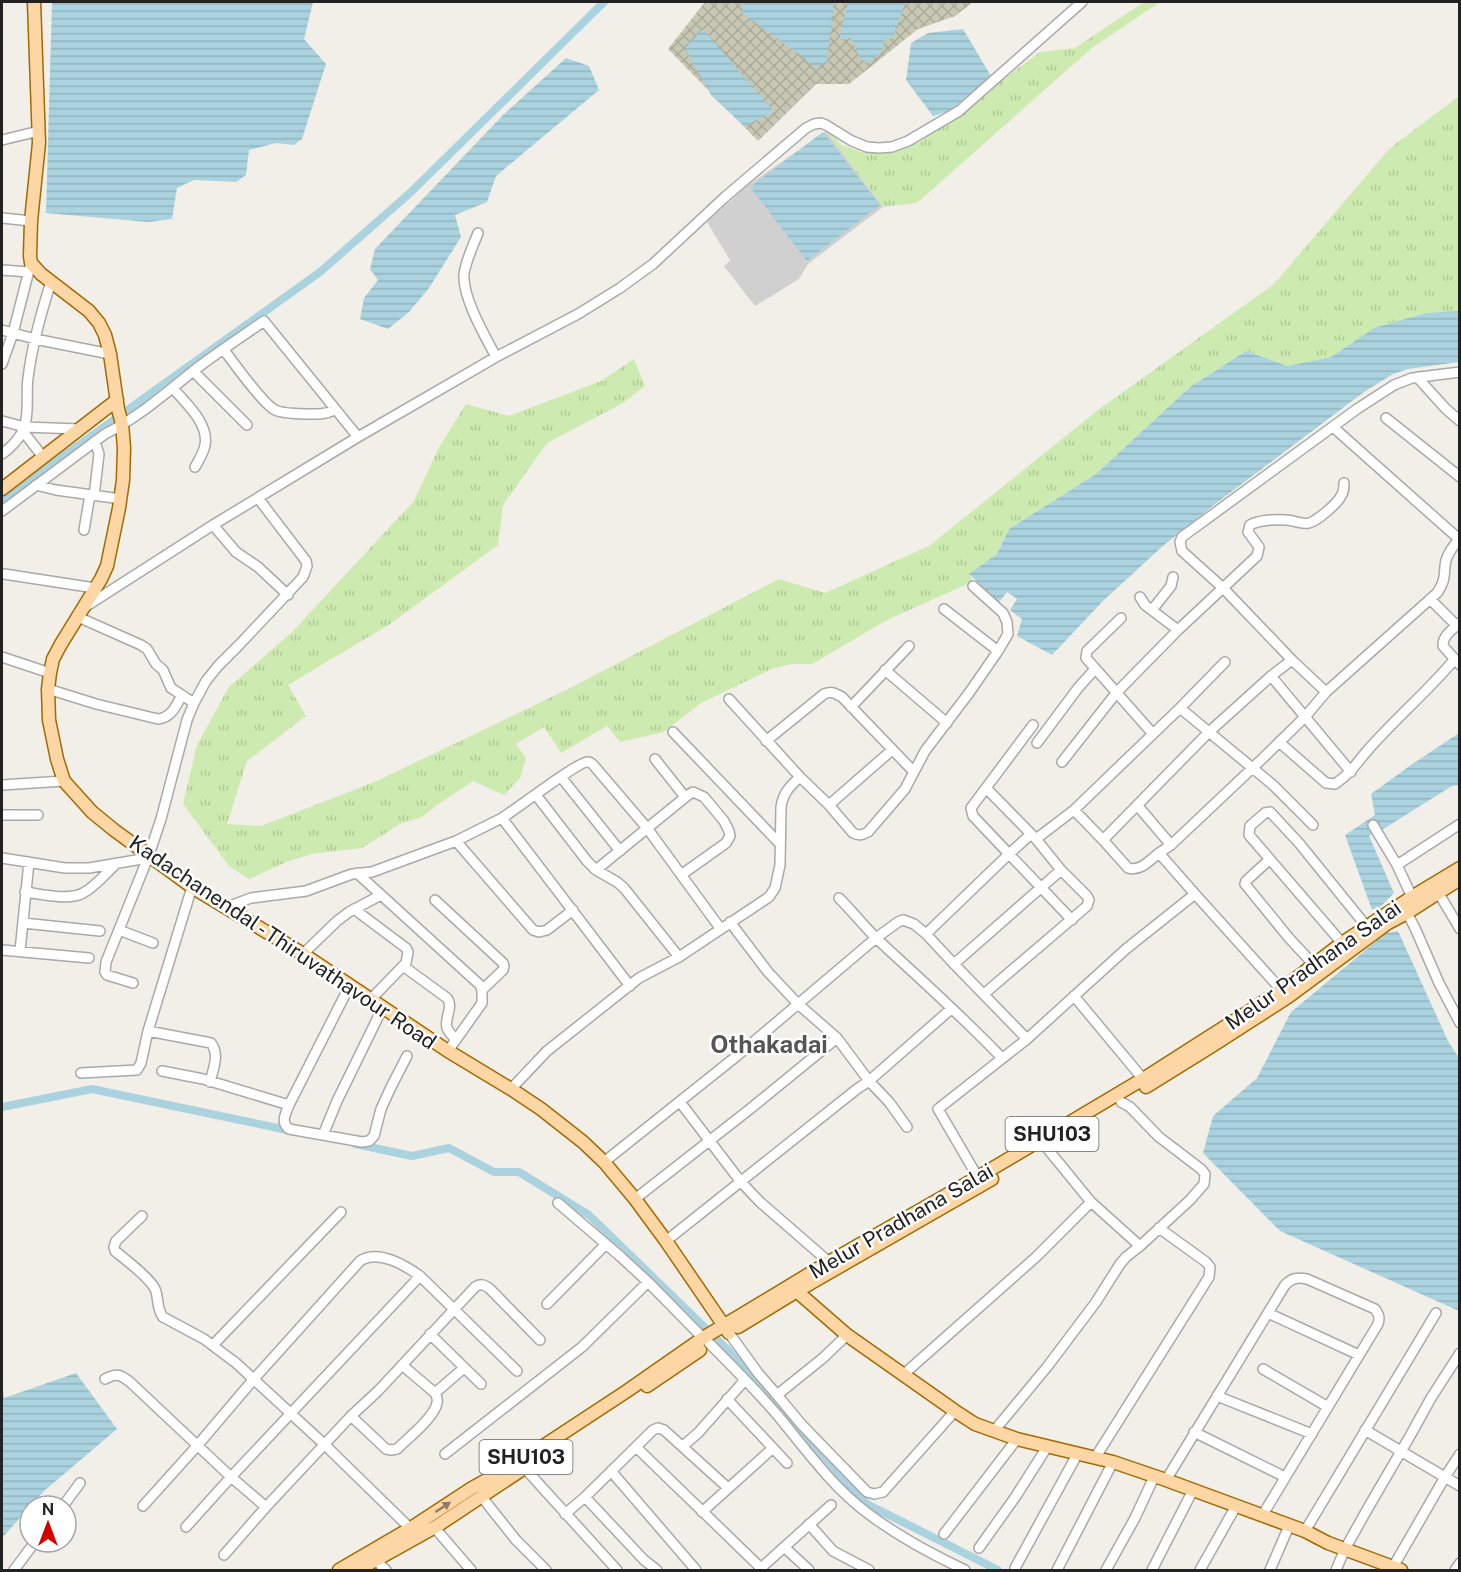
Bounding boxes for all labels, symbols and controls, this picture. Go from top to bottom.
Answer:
street label: Kadachanendal - Thiruvathavour Road [125,830,441,1054]
street label: Melur Pradhana Salai [1220,895,1406,1035]
district label: Othakadai [710,1030,828,1058]
road number: SHU103 [1006,1117,1098,1151]
street label: Melur Pradhana Salai [804,1158,998,1284]
road number: SHU103 [480,1440,572,1474]
north arrow [18,1494,78,1554]
text: N [42,1500,54,1519]
one-way arrow [434,1501,450,1513]

